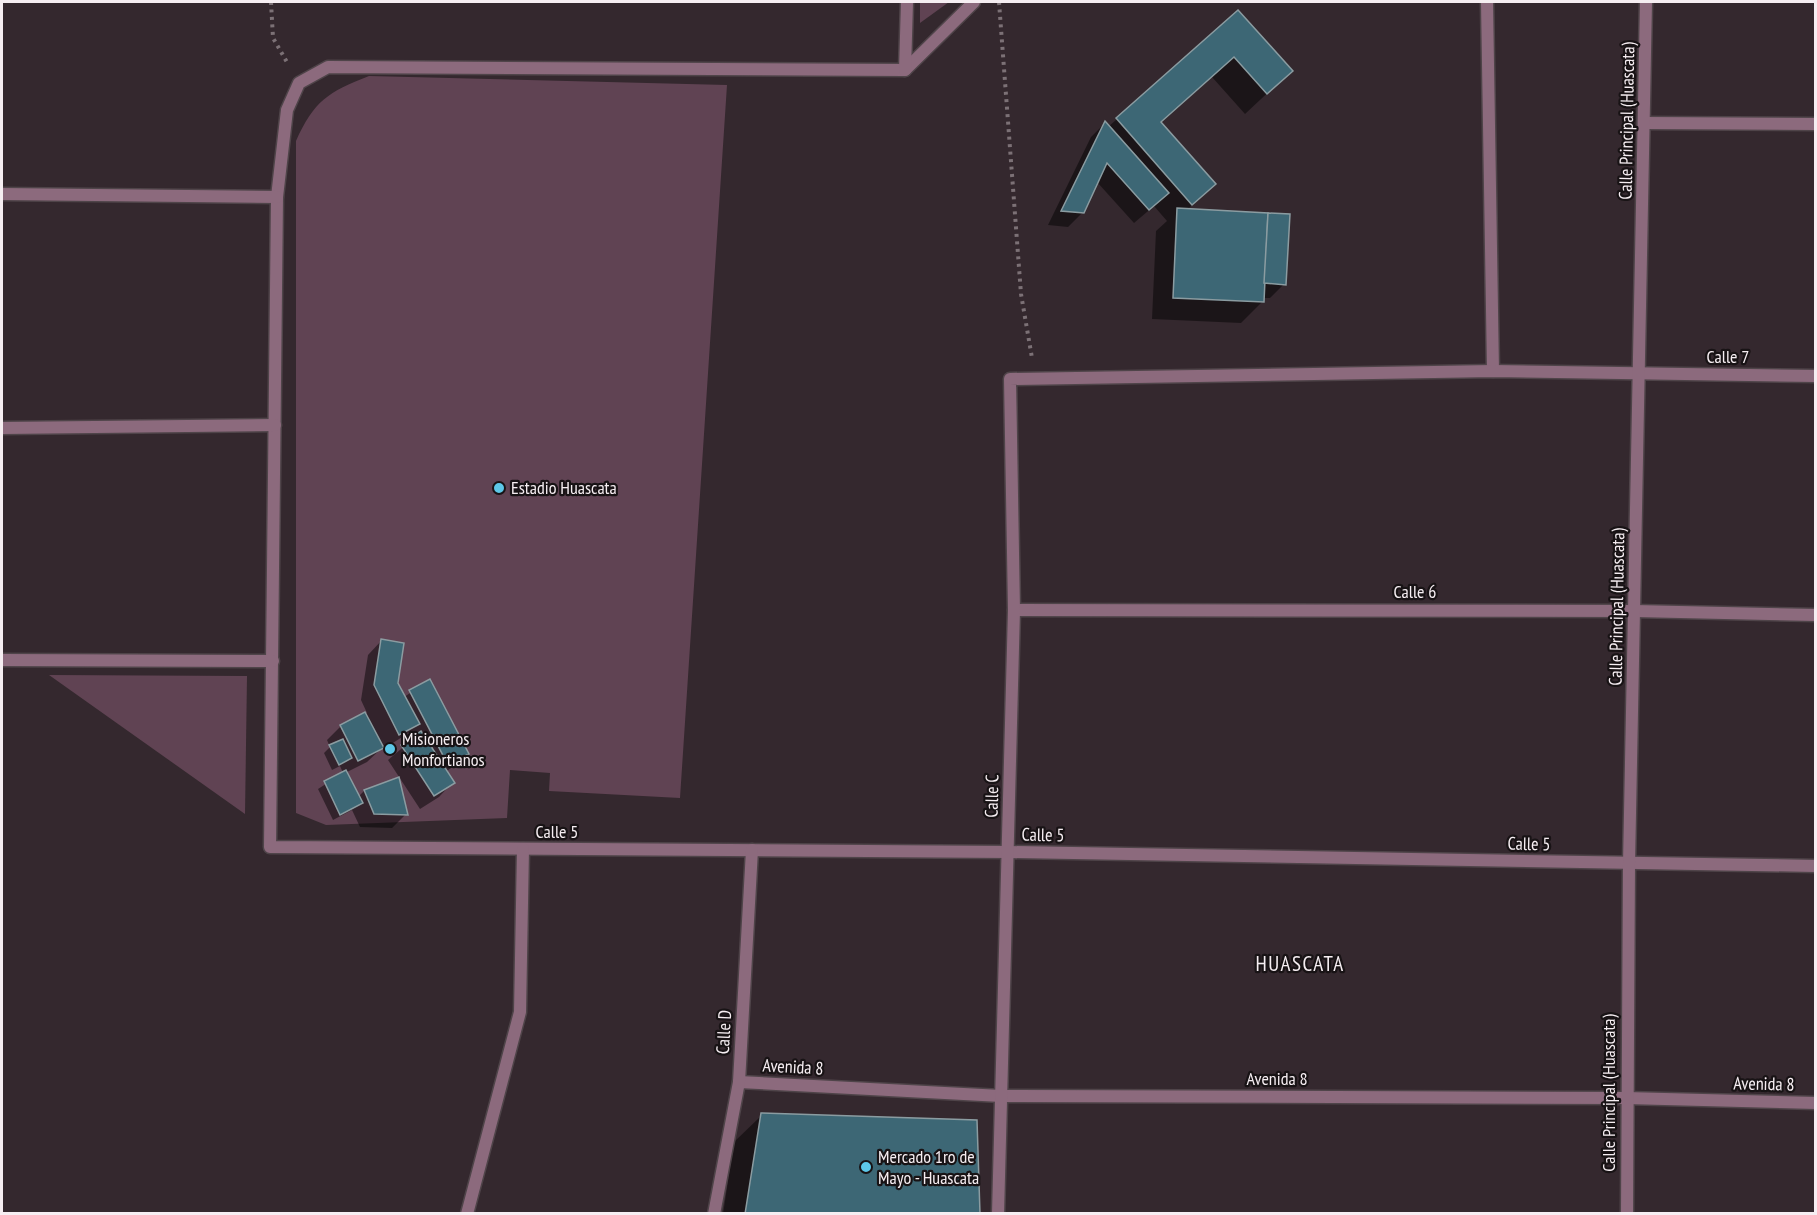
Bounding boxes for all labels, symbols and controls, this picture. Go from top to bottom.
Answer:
street label: Calle Principal (Huascata) [1614,41,1639,200]
street label: Calle 7 [1707,345,1749,368]
place label: Estadio Huascata [511,476,617,499]
marker: Estadio Huascata [492,481,506,495]
street label: Calle Principal (Huascata) [1604,527,1629,686]
street label: Calle 6 [1394,580,1436,603]
place label: Misioneros Monfortianos [402,727,485,771]
marker: Misioneros Monfortianos [383,742,397,756]
street label: Calle C [980,774,1003,818]
street label: Calle 5 [536,820,578,843]
street label: Calle 5 [1021,823,1065,846]
street label: Calle 5 [1507,832,1551,855]
district label: HUASCATA [1255,950,1345,977]
street label: Calle D [711,1009,736,1055]
street label: Calle Principal (Huascata) [1597,1013,1620,1172]
street label: Avenida 8 [762,1053,824,1080]
street label: Avenida 8 [1246,1067,1308,1090]
street label: Avenida 8 [1733,1071,1795,1096]
place label: Mercado 1ro de Mayo - Huascata [878,1145,979,1189]
marker: Mercado 1ro de Mayo - Huascata [859,1160,873,1174]

